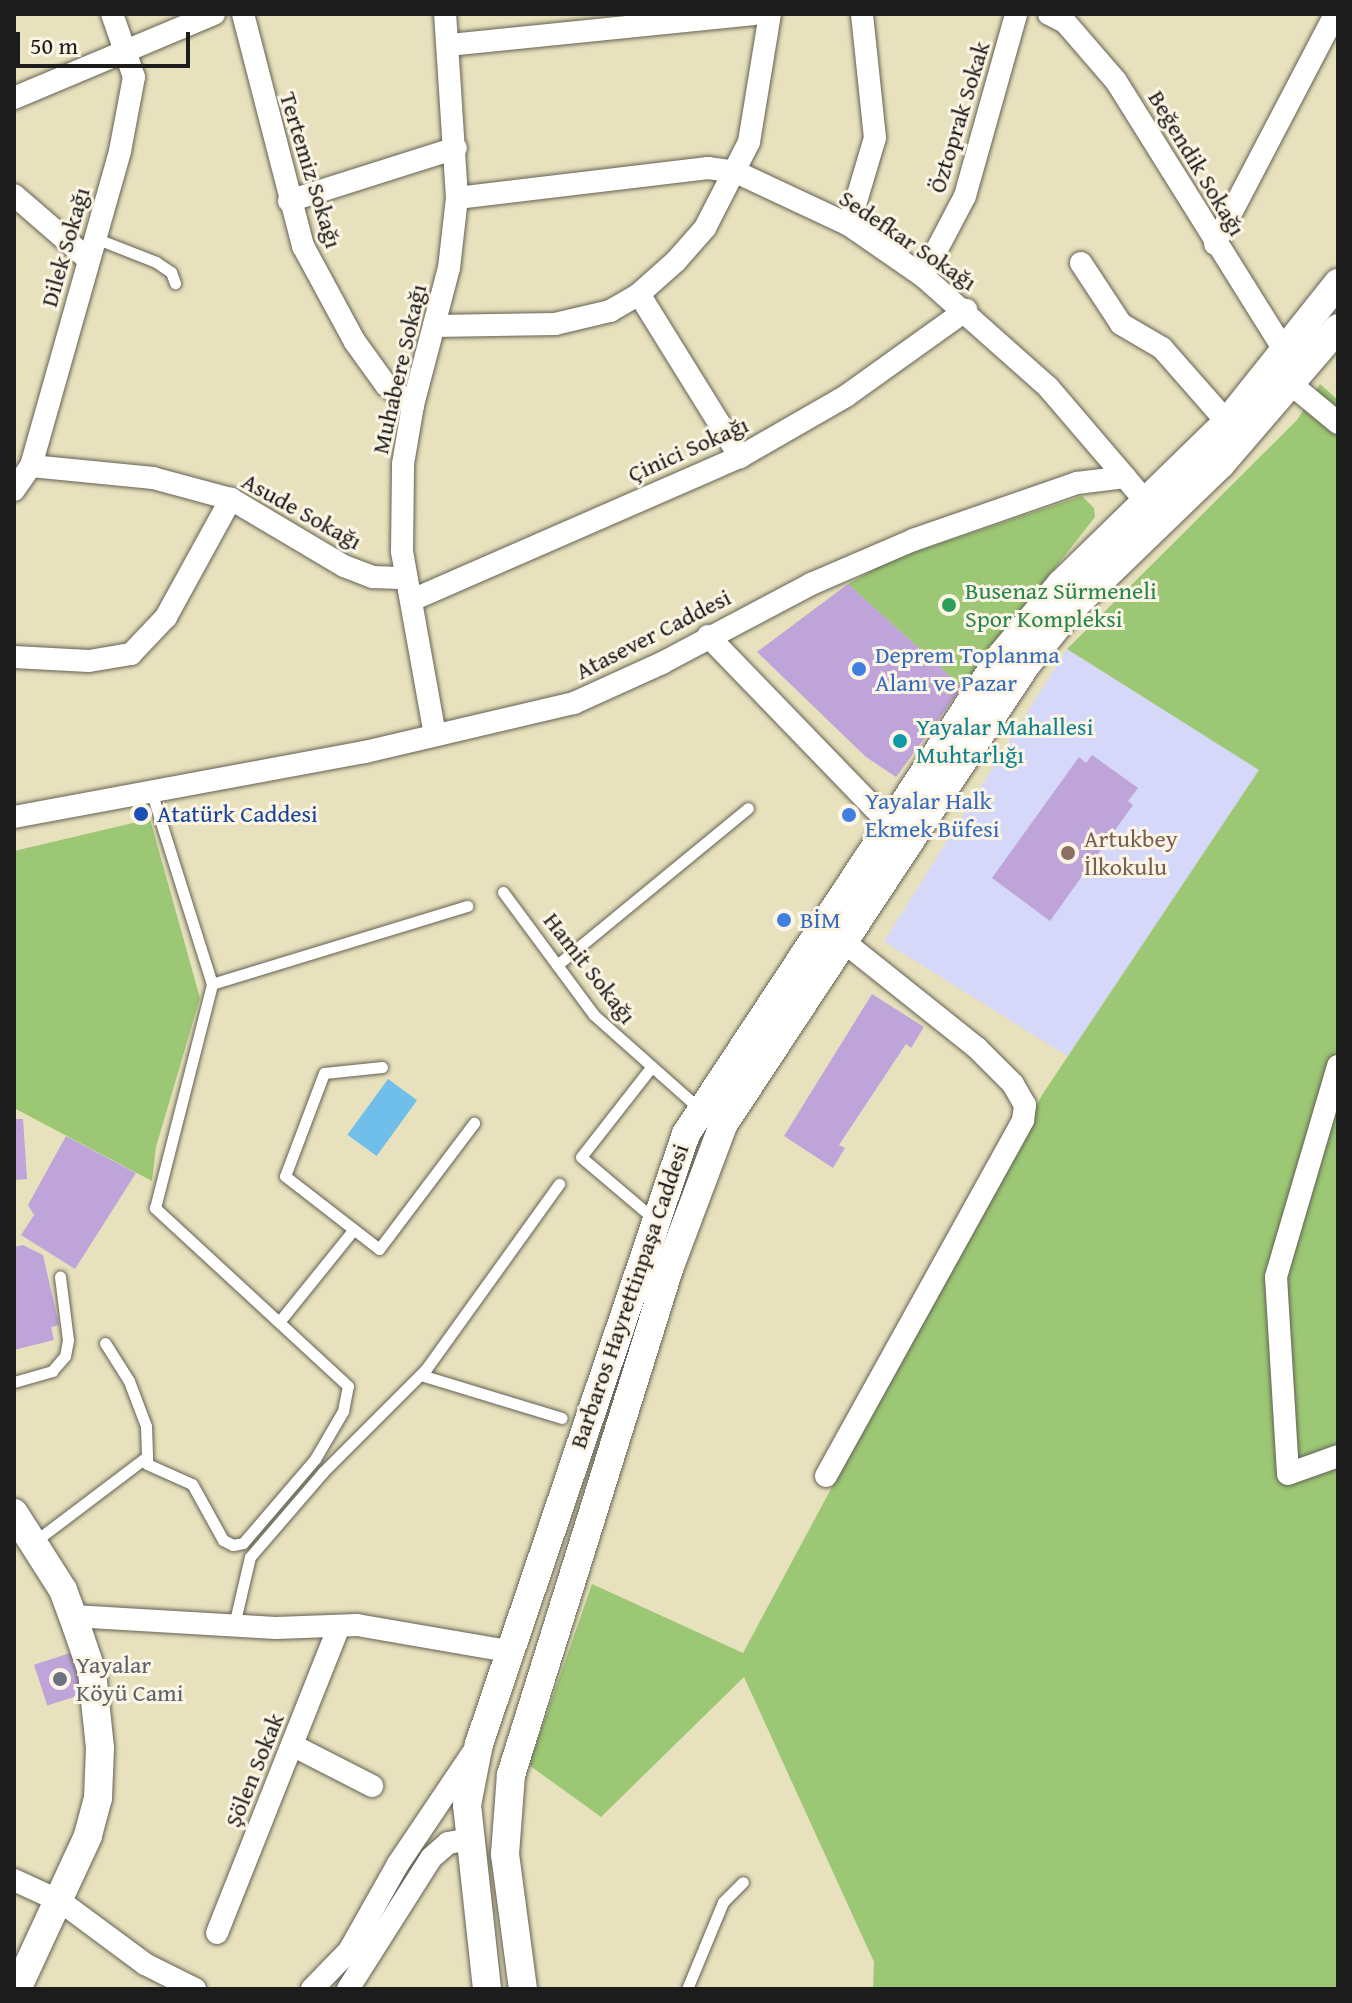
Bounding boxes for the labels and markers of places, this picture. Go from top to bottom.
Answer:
place label: Busenaz Sürmeneli Spor Kompleksi [965,577,1157,633]
marker: Busenaz Sürmeneli Spor Kompleksi [940,596,958,614]
place label: Deprem Toplanma Alanı ve Pazar [875,641,1060,697]
marker: Deprem Toplanma Alanı ve Pazar [850,660,868,678]
place label: Yayalar Mahallesi Muhtarlığı [916,713,1093,769]
marker: Yayalar Mahallesi Muhtarlığı [891,732,909,750]
place label: Yayalar Halk Ekmek Büfesi [865,787,999,843]
place label: Atatürk Caddesi̇ [157,800,318,828]
marker: Atatürk Caddesi̇ [132,805,150,823]
marker: Yayalar Halk Ekmek Büfesi [840,806,858,824]
place label: Artukbey İlkokulu [1084,825,1178,881]
marker: Artukbey İlkokulu [1059,844,1077,862]
place label: BİM [800,906,841,934]
marker: BİM [775,911,793,929]
place label: Yayalar Köyü Cami [76,1651,183,1707]
marker: Yayalar Köyü Cami [51,1670,69,1688]

